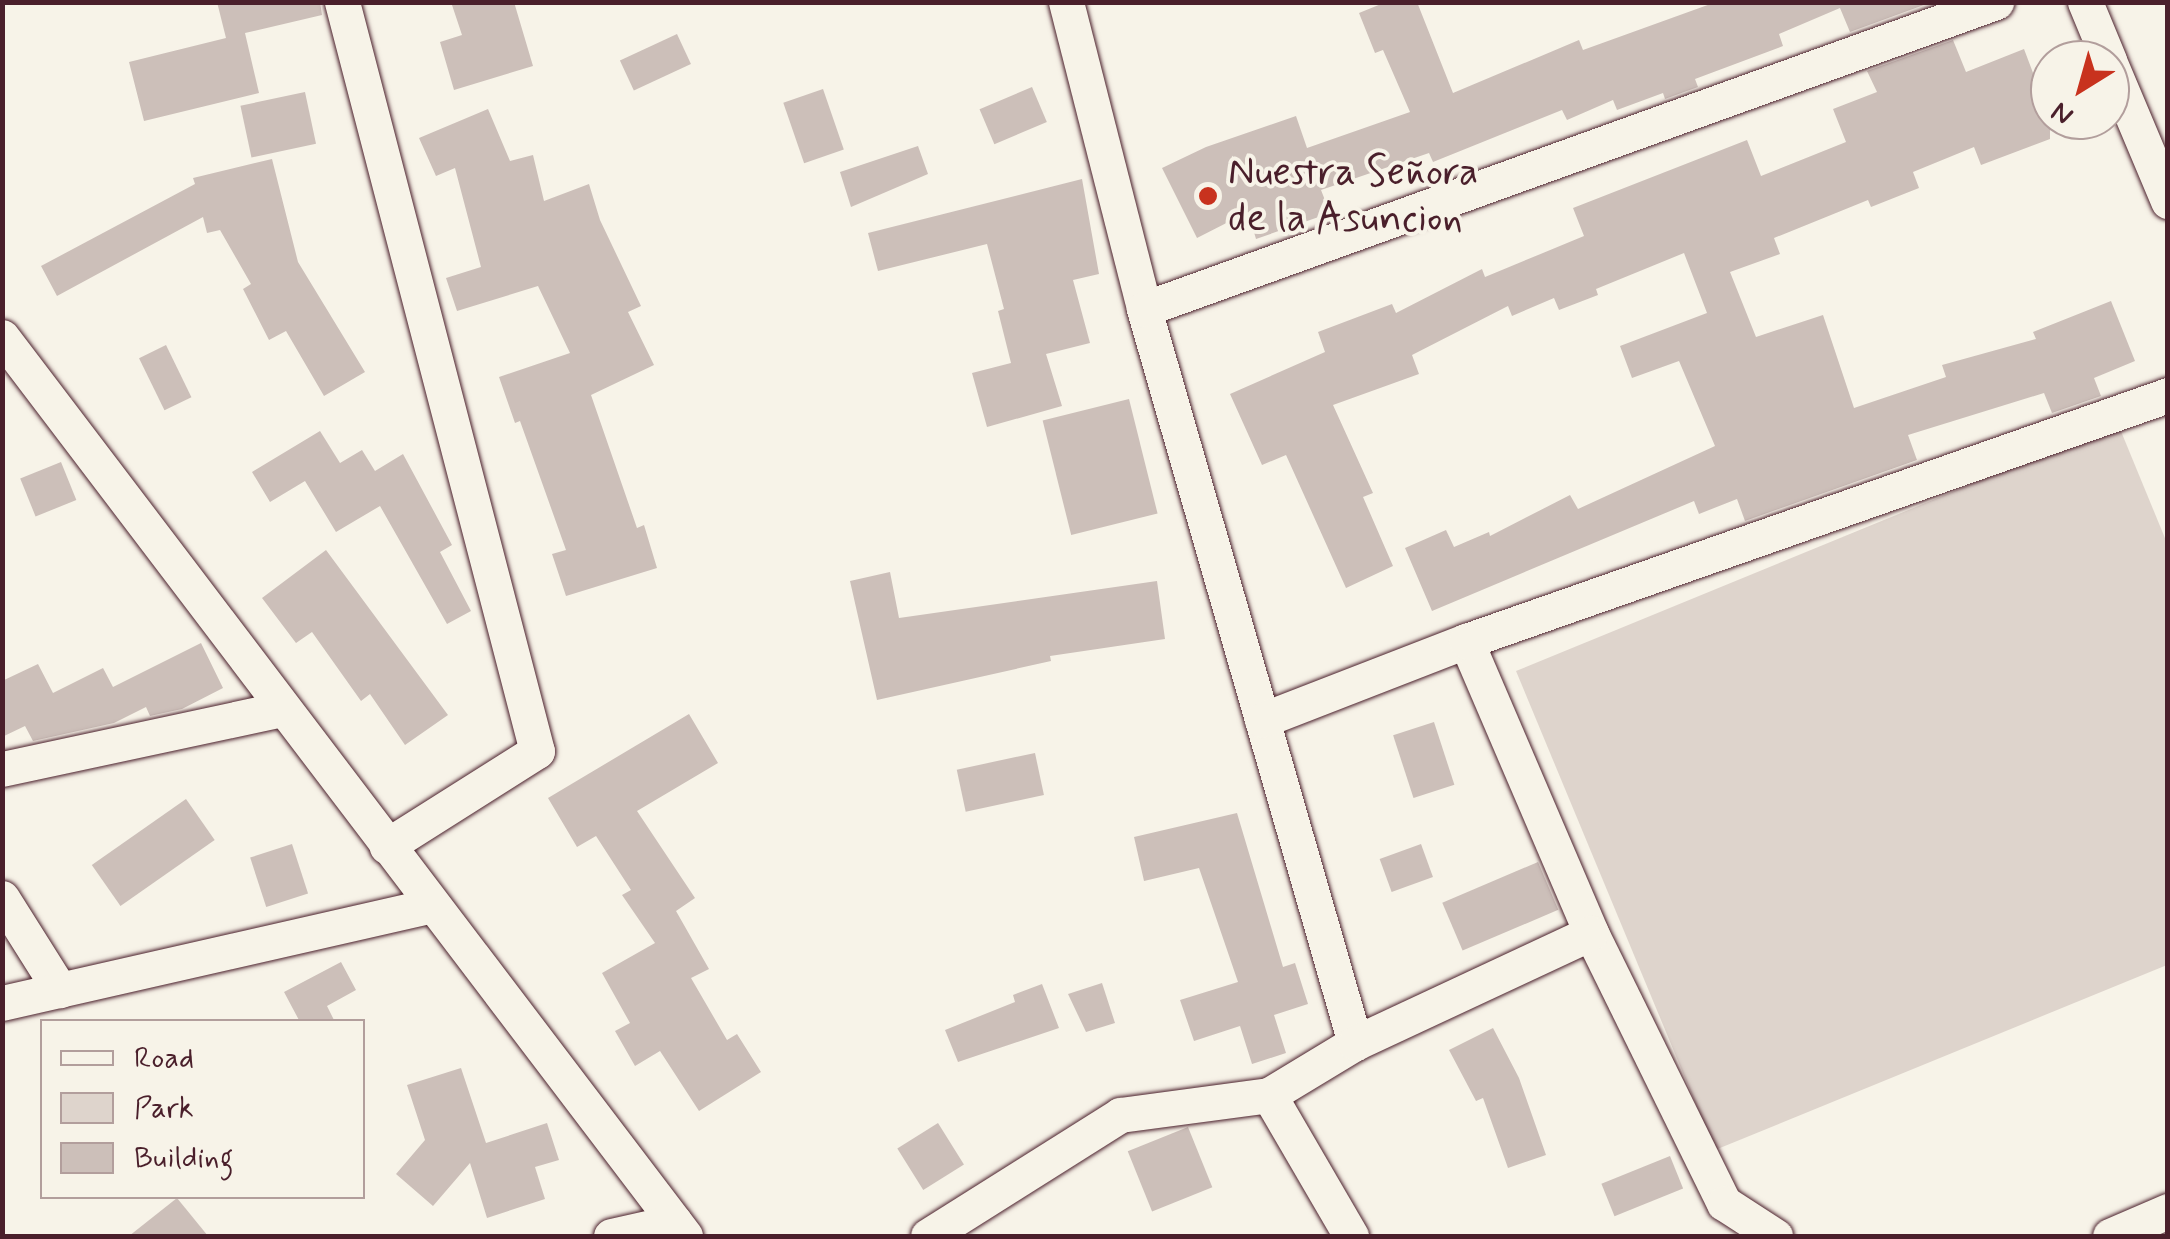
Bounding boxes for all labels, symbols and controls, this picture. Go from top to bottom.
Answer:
north arrow [2030,40,2130,140]
text: N [2044,92,2081,133]
place label: Nuestra Señora de la Asuncion [1228,149,1482,243]
marker: Nuestra Señora de la Asuncion [1197,185,1219,207]
legend [40,1019,365,1199]
text: Road [134,1039,194,1078]
text: Park [134,1089,194,1128]
text: Building [134,1139,233,1178]

